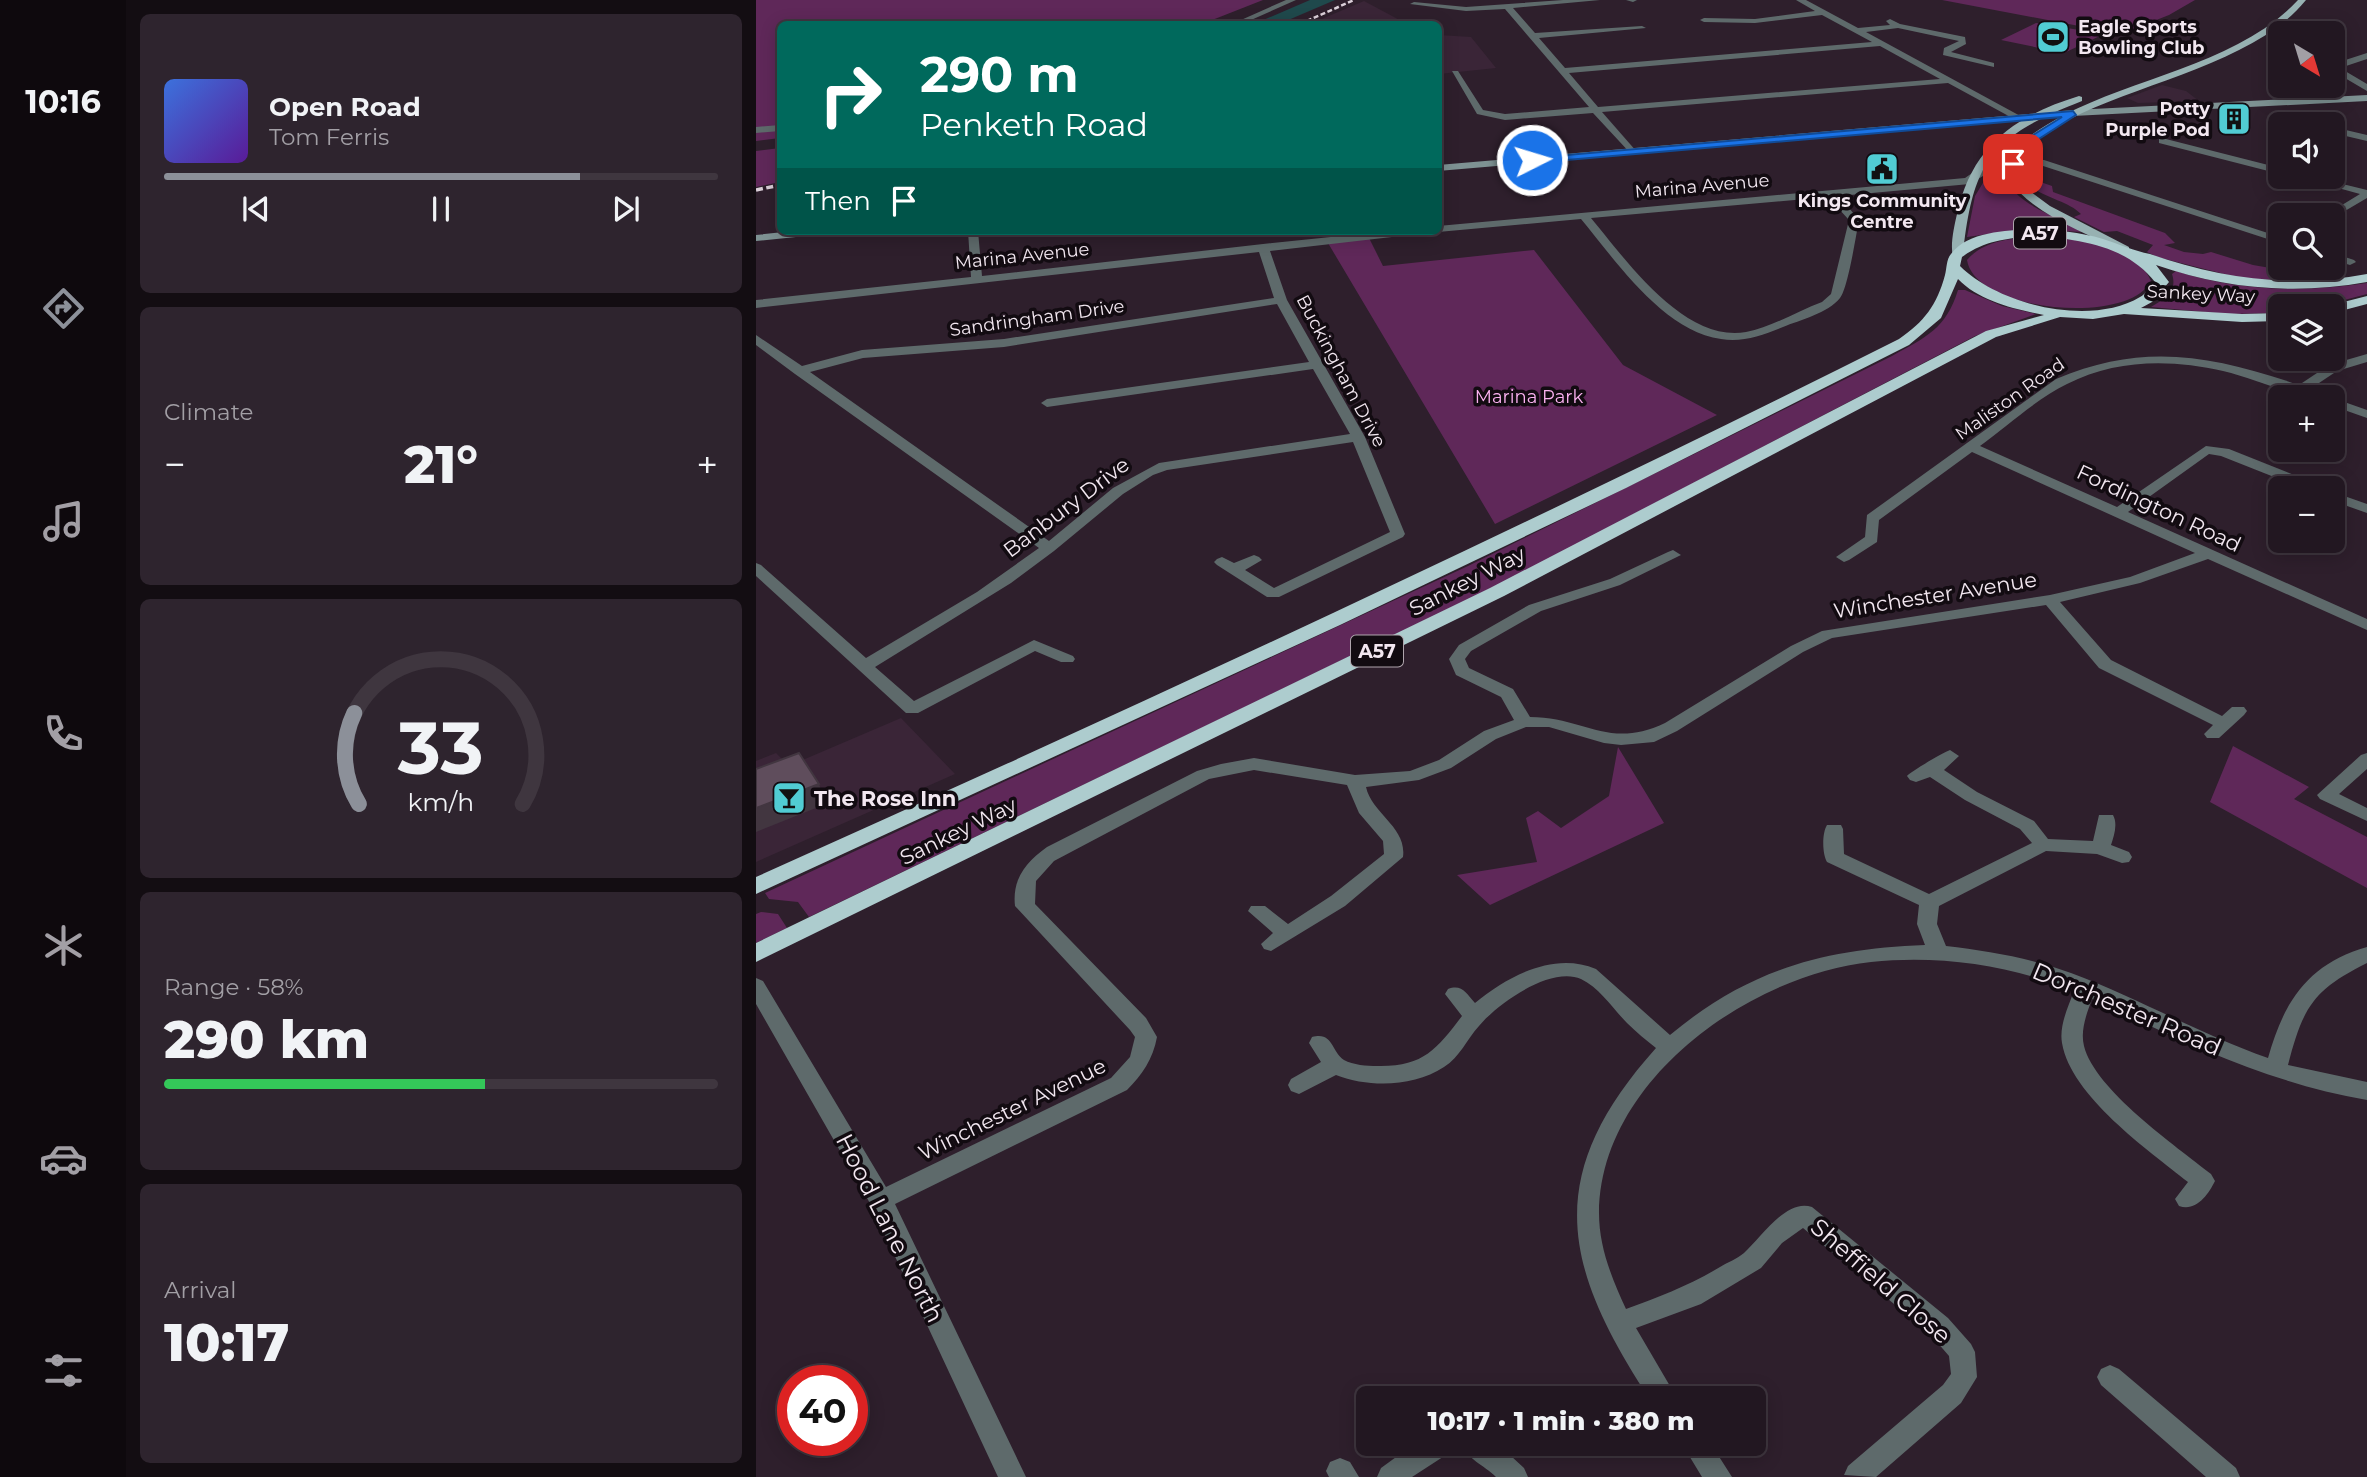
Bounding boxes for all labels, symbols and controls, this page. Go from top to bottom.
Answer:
place label: Eagle Sports Bowling Club [2078,16,2204,59]
sports icon: Eagle Sports Bowling Club [2034,18,2072,56]
north arrow [2268,21,2345,98]
map controls [2268,21,2345,553]
text: 290 m [920,45,1079,104]
icon: right [805,49,896,140]
text: 10:16 [25,82,101,121]
text: Open Road [269,91,421,123]
place label: Potty Purple Pod [2105,98,2210,141]
building icon: Potty Purple Pod [2215,100,2253,138]
text: Penketh Road [920,105,1148,144]
button: sound [2268,112,2345,189]
text: Tom Ferris [269,123,389,151]
position arrow [1495,123,1569,197]
pin [1983,134,2043,194]
icon: arrive [1994,145,2032,183]
public building icon: Kings Community Centre [1863,150,1901,188]
street label: Marina Avenue [1634,169,1770,203]
icon: arrive [885,182,923,220]
text: Then [805,185,871,217]
icon: previous [237,190,275,228]
icon: pause [422,190,460,228]
icon: next [607,190,645,228]
place label: Kings Community Centre [1797,190,1967,233]
button: search [2268,203,2345,280]
road number: A57 [2014,218,2066,248]
street label: Marina Avenue [954,238,1090,274]
street label: Sankey Way [2146,280,2256,308]
icon: directions [39,284,88,333]
street label: Buckingham Drive [1291,291,1391,451]
button: layers [2268,294,2345,371]
street label: Sandringham Drive [948,295,1126,341]
street label: Maliston Road [1951,353,2069,445]
button: + [2268,385,2345,462]
park label: Marina Park [1475,386,1583,408]
text: Climate [164,398,253,426]
text: 21° [404,433,478,496]
text: − [164,441,186,488]
text: + [696,441,718,488]
street label: Banbury Drive [998,452,1134,562]
street label: Fordington Road [2073,459,2245,557]
button: − [2268,476,2345,553]
icon: music [39,497,88,546]
street label: Sankey Way [1405,541,1530,621]
street label: Winchester Avenue [1832,567,2038,623]
road number: A57 [1351,636,1403,666]
text: 33 [397,705,484,793]
icon: phone [39,709,88,758]
bar icon: The Rose Inn [770,779,808,817]
place label: The Rose Inn [814,786,956,811]
text: km/h [408,787,474,817]
street label: Sankey Way [896,792,1021,870]
icon: climate [39,921,88,970]
street label: Dorchester Road [2028,956,2226,1062]
text: Range · 58% [164,973,304,1001]
text: 290 km [164,1008,369,1071]
street label: Winchester Avenue [914,1053,1110,1165]
street label: Hood Lane North [830,1129,950,1327]
icon: car [39,1134,88,1183]
street label: Sheffield Close [1805,1212,1957,1350]
text: Arrival [164,1276,237,1304]
text: 10:17 [164,1311,289,1374]
icon: filters [39,1346,88,1395]
speed limit sign: 40 [777,1365,868,1456]
text: 10:17 · 1 min · 380 m [1428,1405,1694,1437]

